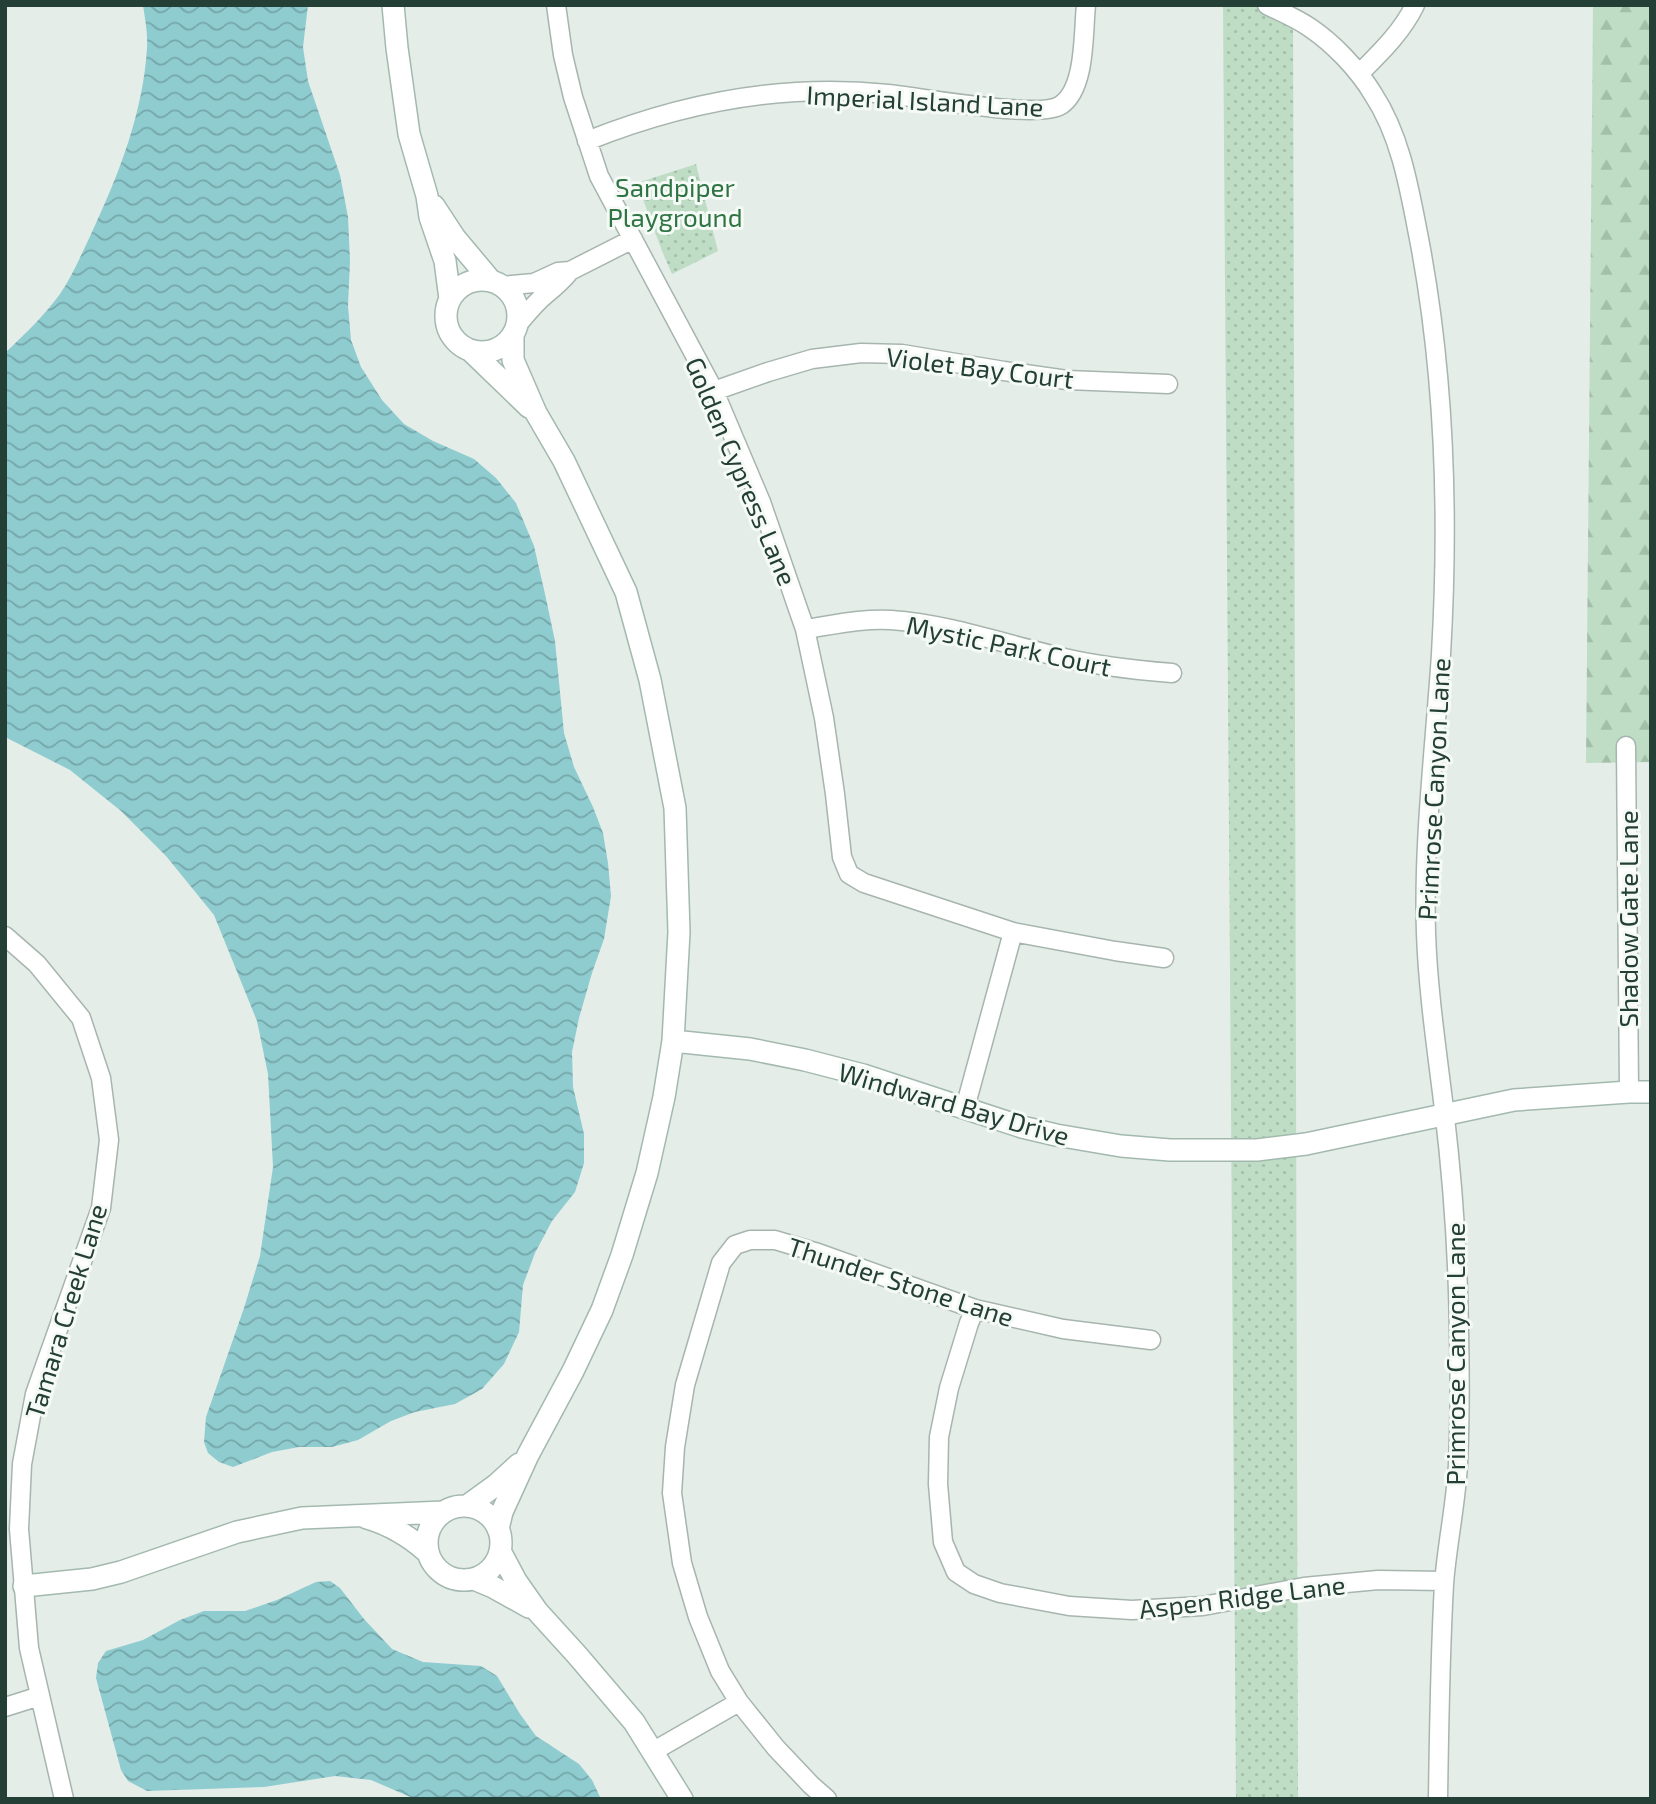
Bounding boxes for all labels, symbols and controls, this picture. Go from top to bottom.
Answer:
street label: Imperial Island Lane [806,78,1044,122]
park label: Sandpiper Playground [607,171,743,232]
street label: Violet Bay Court [885,340,1076,394]
street label: Golden Cypress Lane [680,352,804,590]
street label: Mystic Park Court [904,608,1114,682]
street label: Primrose Canyon Lane [1411,657,1455,921]
street label: Shadow Gate Lane [1612,810,1643,1028]
street label: Windward Bay Drive [835,1055,1073,1151]
street label: Tamara Creek Lane [18,1200,112,1422]
street label: Primrose Canyon Lane [1439,1223,1470,1486]
street label: Thunder Stone Lane [784,1230,1018,1332]
street label: Aspen Ridge Lane [1137,1568,1347,1624]

